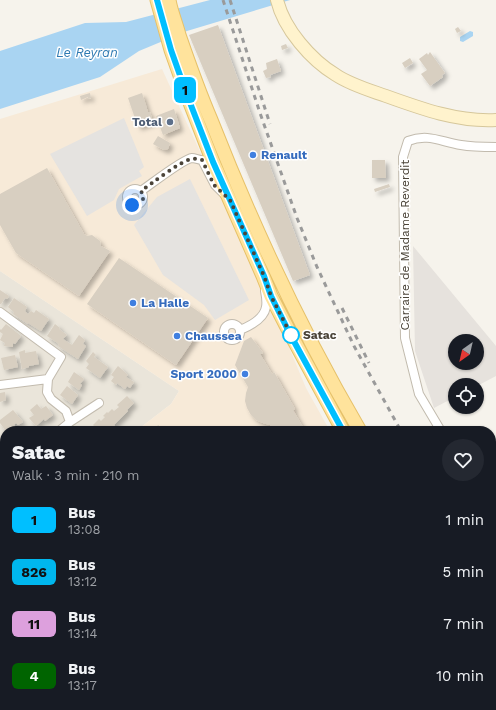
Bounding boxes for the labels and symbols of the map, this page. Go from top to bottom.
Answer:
water label: Le Reyran [56,45,118,60]
line badge: 1 [172,77,198,103]
place label: Total [132,115,162,129]
marker: Total [165,117,175,127]
place label: Renault [261,148,308,162]
marker: Renault [248,150,258,160]
street label: Carraire de Madame Reverdit [398,160,412,330]
your location [122,195,142,215]
place label: La Halle [141,296,189,310]
marker: La Halle [128,298,138,308]
marker: Satac [282,326,300,344]
place label: Satac [303,328,337,342]
place label: Chaussea [185,329,242,343]
marker: Chaussea [172,331,182,341]
north arrow [448,334,484,370]
place label: Sport 2000 [171,367,237,381]
marker: Sport 2000 [240,369,250,379]

